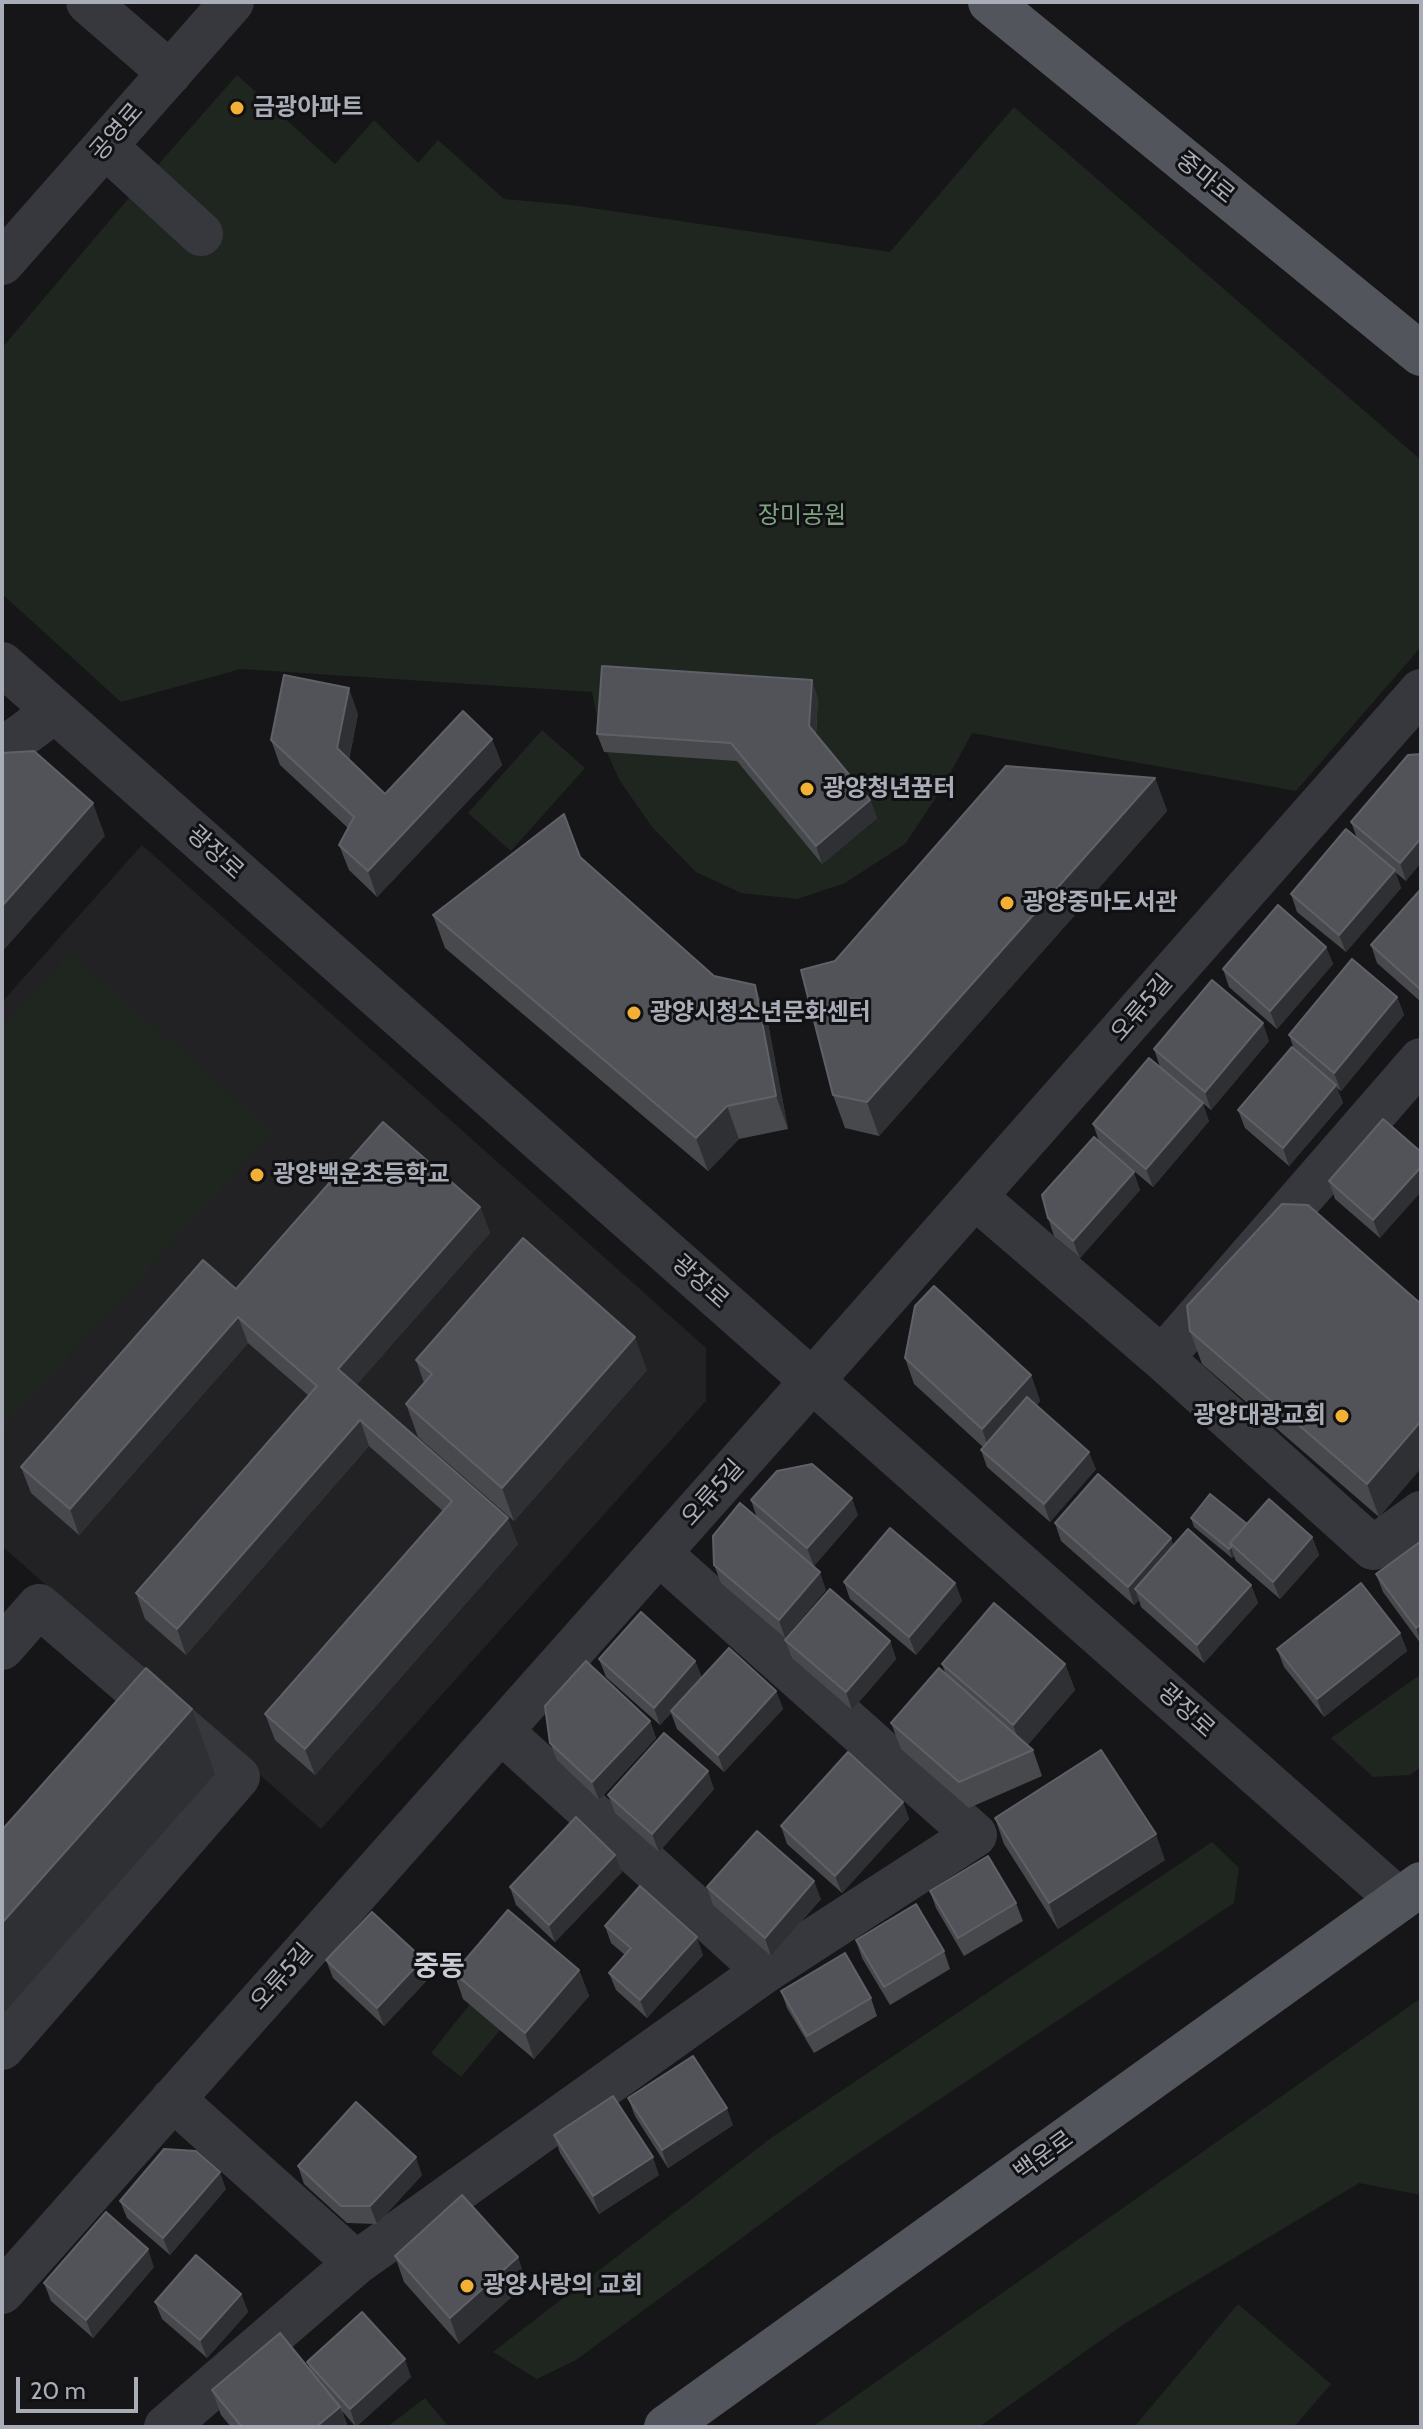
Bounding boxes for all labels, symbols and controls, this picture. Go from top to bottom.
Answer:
place label: 금광아파트 [253,94,363,122]
street label: 공영로 [84,98,150,166]
marker: 금광아파트 [228,99,246,117]
street label: 중마로 [1170,146,1240,210]
park label: 장미공원 [758,502,846,530]
place label: 광양청년꿈터 [823,775,955,803]
marker: 광양청년꿈터 [798,780,816,798]
street label: 광장로 [181,820,249,886]
place label: 광양중마도서관 [1023,889,1178,917]
marker: 광양중마도서관 [998,894,1016,912]
street label: 오류5길 [1105,969,1179,1047]
place label: 광양시청소년문화센터 [650,999,871,1027]
marker: 광양시청소년문화센터 [625,1004,643,1022]
place label: 광양백운초등학교 [273,1161,450,1189]
marker: 광양백운초등학교 [248,1166,266,1184]
street label: 광장로 [666,1249,734,1315]
place label: 광양대광교회 [1194,1402,1326,1430]
marker: 광양대광교회 [1333,1407,1351,1425]
street label: 오류5길 [676,1454,750,1532]
street label: 광장로 [1152,1678,1220,1744]
street label: 오류5길 [245,1938,319,2016]
district label: 중동 [413,1950,465,1984]
street label: 백운로 [1009,2125,1079,2187]
place label: 광양사랑의 교회 [483,2272,643,2300]
marker: 광양사랑의 교회 [458,2277,476,2295]
scale bar [20,2361,142,2411]
text: 20 m [30,2376,86,2405]

